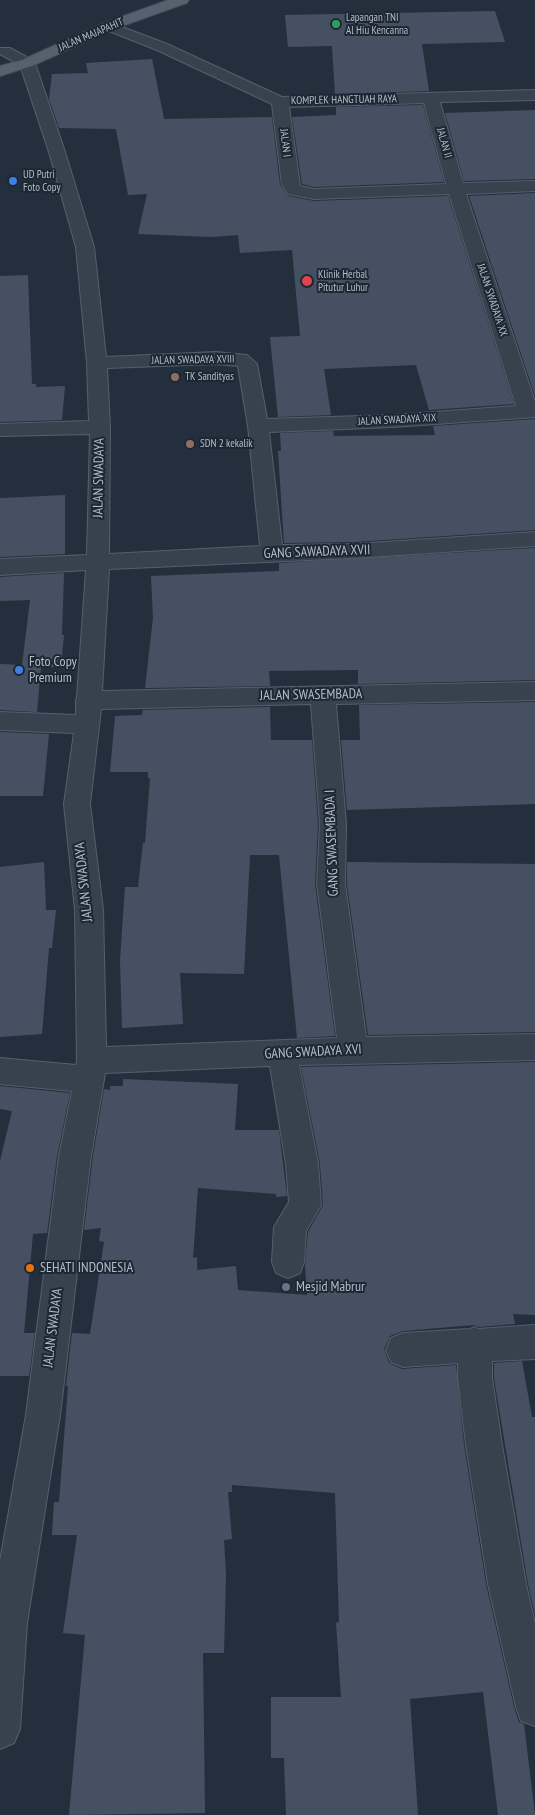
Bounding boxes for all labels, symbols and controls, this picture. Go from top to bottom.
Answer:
place label: Lapangan TNI Al Hiu Kencanna [346,11,408,37]
street label: JALAN MAJAPAHIT [57,15,125,55]
marker: Lapangan TNI Al Hiu Kencanna [330,18,342,30]
street label: KOMPLEK HANGTUAH RAYA [291,92,397,108]
street label: JALAN II [433,126,455,160]
street label: JALAN I [277,128,293,158]
place label: UD Putri Foto Copy [23,168,61,194]
marker: UD Putri Foto Copy [7,175,19,187]
street label: JALAN SWADAYA XX [474,262,510,338]
place label: Klinik Herbal Pitutur Luhur [318,268,368,294]
marker: Klinik Herbal Pitutur Luhur [300,274,314,288]
street label: JALAN SWADAYA XVIII [151,353,235,367]
place label: TK Sandityas [185,370,234,384]
marker: TK Sandityas [169,371,181,383]
street label: JALAN SWADAYA XIX [357,411,437,429]
place label: SDN 2 kekalik [200,437,253,451]
street label: JALAN SWADAYA [90,438,108,518]
marker: SDN 2 kekalik [184,438,196,450]
street label: GANG SAWADAYA XVII [263,542,371,562]
place label: Foto Copy Premium [29,654,77,686]
marker: Foto Copy Premium [13,664,25,676]
street label: JALAN SWASEMBADA [260,686,362,704]
street label: GANG SWASEMBADA I [322,789,342,897]
street label: JALAN SWADAYA [71,841,97,923]
street label: GANG SWADAYA XVI [264,1041,362,1063]
place label: SEHATI INDONESIA [40,1260,133,1276]
marker: SEHATI INDONESIA [24,1262,36,1274]
place label: Mesjid Mabrur [296,1279,365,1295]
marker: Mesjid Mabrur [280,1281,292,1293]
street label: JALAN SWADAYA [40,1287,66,1369]

